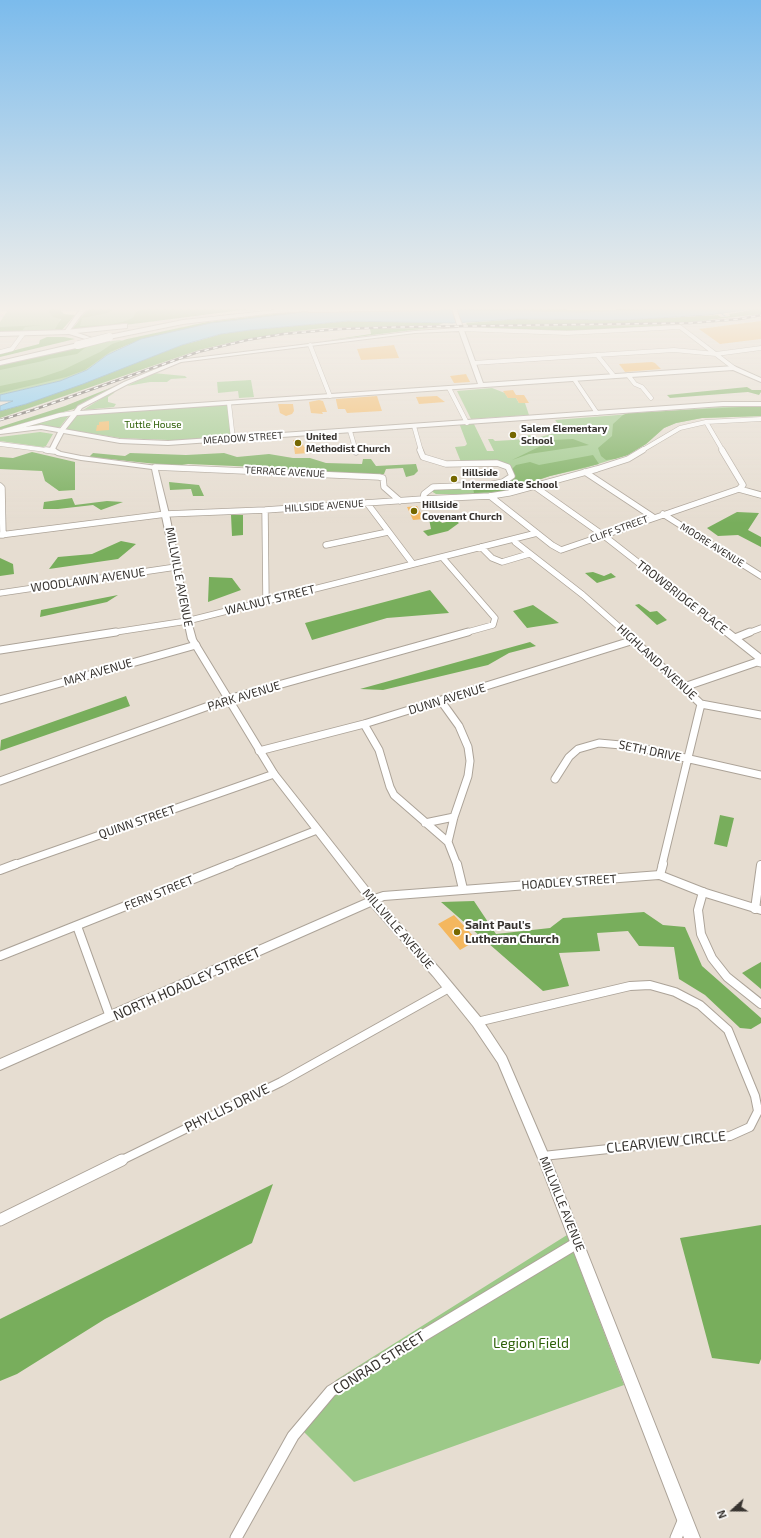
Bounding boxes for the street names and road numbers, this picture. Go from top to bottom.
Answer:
street label: MEADOW STREET [203,429,283,447]
street label: TERRACE AVENUE [245,464,325,480]
street label: HILLSIDE AVENUE [284,497,364,515]
street label: CLIFF STREET [588,513,650,545]
street label: MOORE AVENUE [678,521,746,569]
street label: MILLVILLE AVENUE [162,526,196,628]
street label: TROWBRIDGE PLACE [634,557,730,637]
street label: WOODLAWN AVENUE [30,565,146,595]
street label: WALNUT STREET [223,582,317,618]
street label: HIGHLAND AVENUE [614,621,700,703]
street label: MAY AVENUE [62,655,134,689]
street label: PARK AVENUE [206,678,282,714]
street label: DUNN AVENUE [407,680,487,718]
street label: SETH DRIVE [617,737,683,765]
street label: QUINN STREET [97,802,177,842]
street label: HOADLEY STREET [521,871,617,893]
street label: FERN STREET [122,873,196,913]
street label: MILLVILLE AVENUE [359,886,437,972]
street label: NORTH HOADLEY STREET [111,944,263,1024]
street label: PHYLLIS DRIVE [182,1080,272,1136]
street label: CLEARVIEW CIRCLE [605,1127,727,1157]
street label: MILLVILLE AVENUE [536,1154,588,1254]
street label: CONRAD STREET [330,1328,428,1398]

